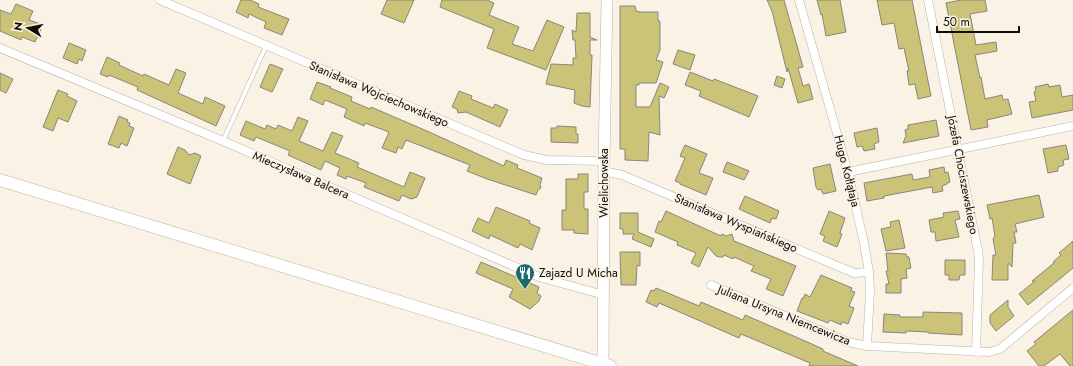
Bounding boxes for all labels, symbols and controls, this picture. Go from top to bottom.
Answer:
north arrow [8,8,48,48]
scale bar [937,8,1019,34]
text: 50 m [943,13,970,31]
text: N [10,21,27,32]
street label: Stanisława Wojciechowskiego [306,56,452,132]
street label: Józefa Chociszewskiego [942,112,983,236]
street label: Hugo Kołłątaja [829,133,865,209]
street label: Mieczysława Balcera [250,146,352,204]
street label: Wielichowska [595,148,613,218]
street label: Stanisława Wyspiańskiego [672,189,801,257]
restaurant icon: Zajazd U Micha [514,262,536,290]
place label: Zajazd U Micha [539,264,618,282]
street label: Juliana Ursyna Niemcewicza [713,279,853,350]

